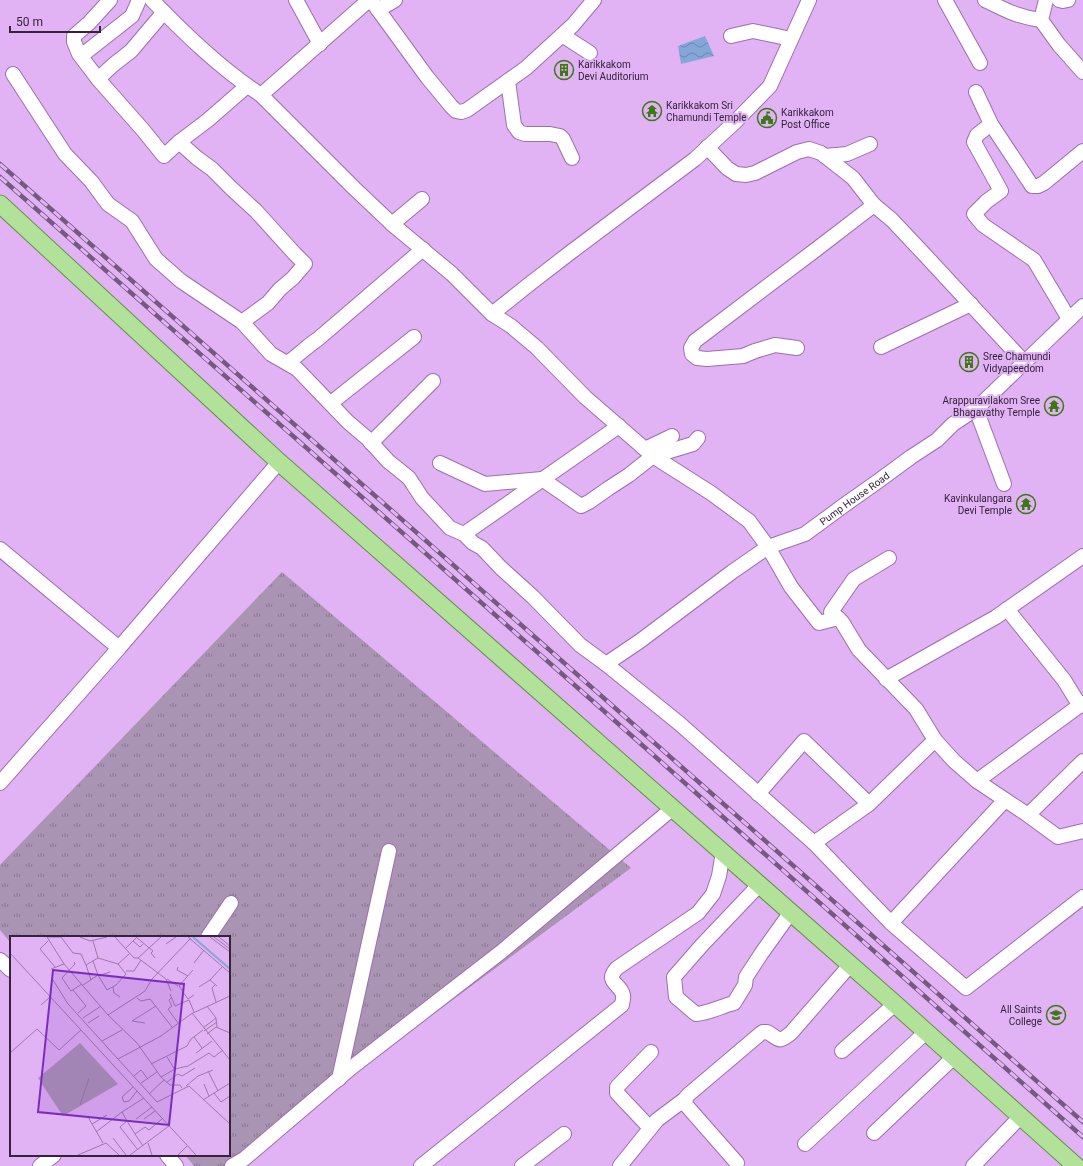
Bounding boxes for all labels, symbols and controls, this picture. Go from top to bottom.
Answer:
scale bar [10,8,100,34]
text: 50 m [16,15,43,29]
building icon: Karikkakom Devi Auditorium [553,59,575,81]
place label: Karikkakom Devi Auditorium [578,59,649,82]
temple icon: Karikkakom Sri Chamundi Temple [641,100,663,122]
place label: Karikkakom Sri Chamundi Temple [666,100,747,123]
public building icon: Karikkakom Post Office [756,107,778,129]
place label: Karikkakom Post Office [781,107,834,130]
building icon: Sree Chamundi Vidyapeedom [958,351,980,373]
place label: Sree Chamundi Vidyapeedom [983,351,1051,374]
place label: Arappuravilakom Sree Bhagavathy Temple [943,395,1040,418]
temple icon: Arappuravilakom Sree Bhagavathy Temple [1043,395,1065,417]
street label: Pump House Road [818,470,892,527]
place label: Kavinkulangara Devi Temple [944,493,1012,516]
temple icon: Kavinkulangara Devi Temple [1015,493,1037,515]
inset map [10,936,230,1156]
place label: All Saints College [1000,1004,1042,1027]
school or university icon: All Saints College [1045,1004,1067,1026]

